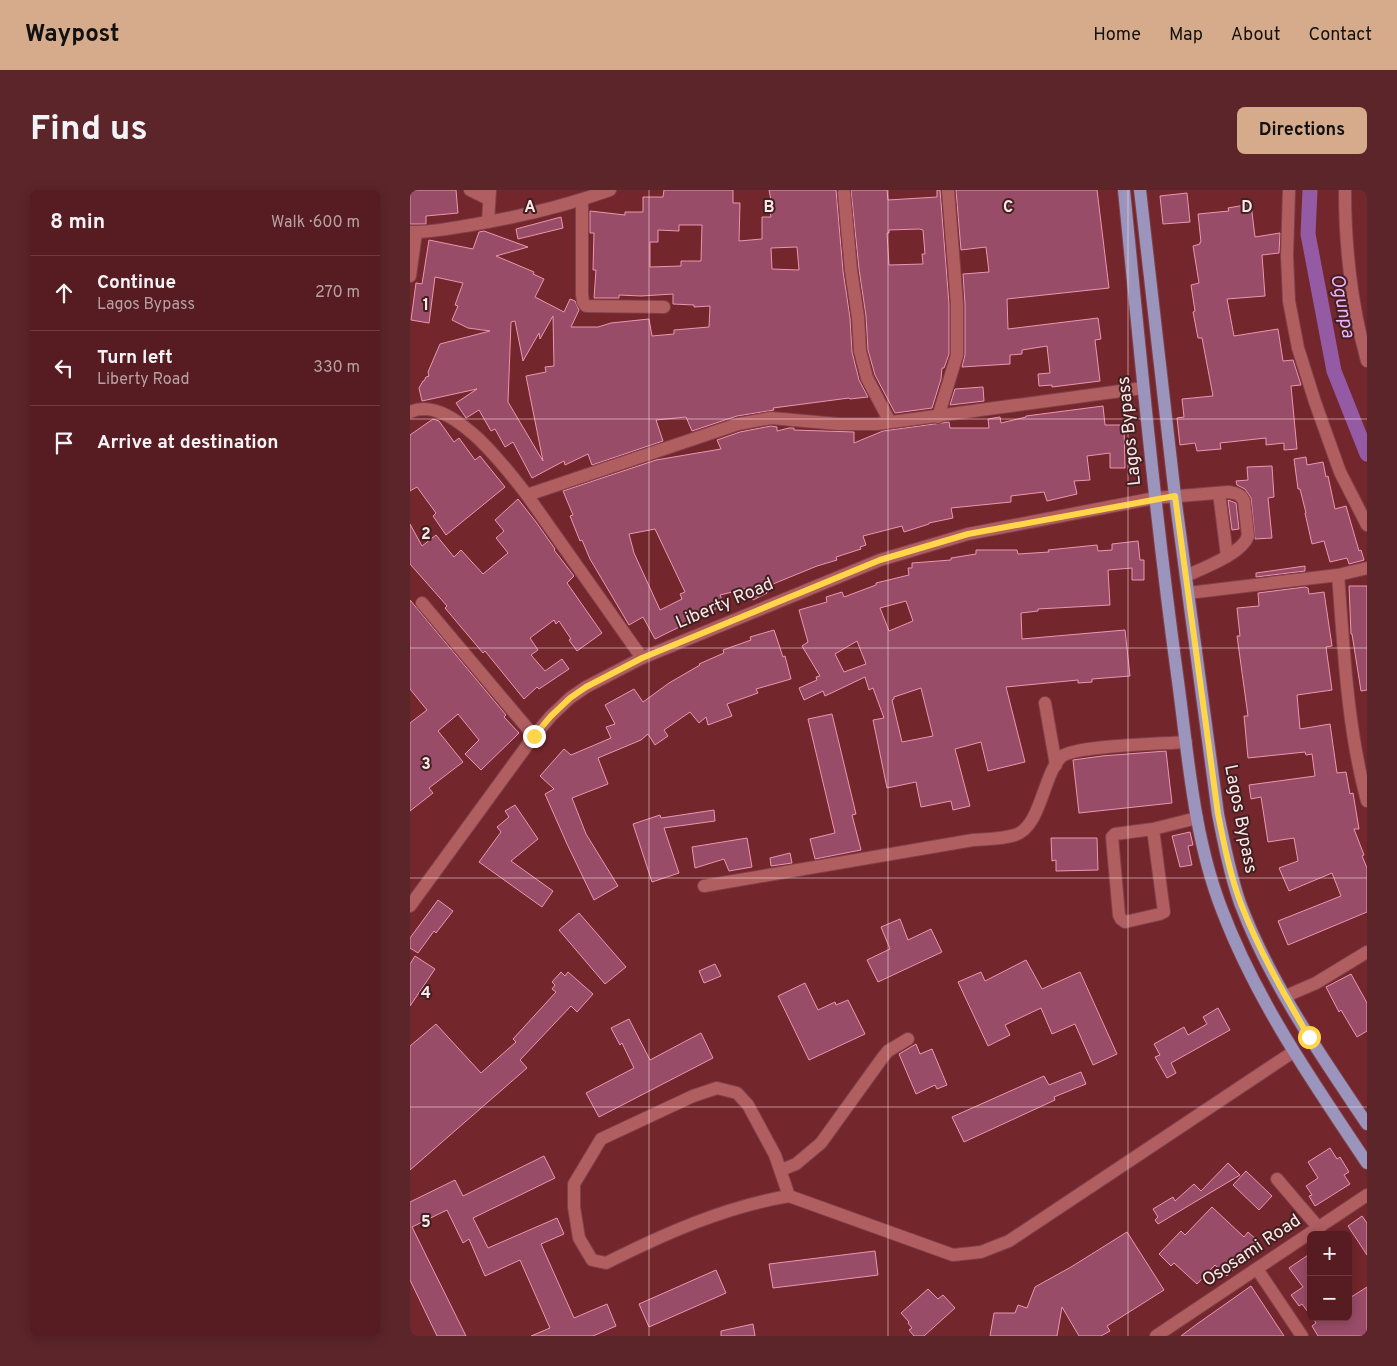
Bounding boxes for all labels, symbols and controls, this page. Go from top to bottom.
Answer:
text: Waypost [25,20,119,50]
text: Home [1093,24,1141,47]
text: Map [1169,24,1203,47]
text: About [1231,24,1280,47]
text: Contact [1308,24,1372,47]
button: Directions [1237,107,1367,154]
text: Find us [30,108,148,152]
text: A [524,198,536,218]
text: B [763,198,775,218]
text: C [1003,198,1013,218]
text: D [1241,198,1253,218]
text: 8 min [50,209,105,236]
text: Walk · 600 m [271,213,360,233]
text: Continue [97,271,176,295]
water label: Ogunpa [1324,272,1360,340]
icon: ahead [50,279,78,307]
text: 270 m [315,283,360,303]
text: Lagos Bypass [97,295,195,315]
text: 1 [423,296,429,316]
text: Turn left [97,346,173,370]
icon: left [50,354,78,382]
text: 330 m [313,358,360,378]
text: Liberty Road [97,370,190,390]
street label: Lagos Bypass [1113,375,1147,487]
icon: arrive [50,429,78,457]
text: Arrive at destination [97,431,278,455]
text: 2 [421,525,431,545]
street label: Liberty Road [673,573,777,635]
route end [523,725,546,748]
text: 3 [421,755,431,775]
street label: Lagos Bypass [1218,763,1262,875]
text: 4 [421,984,431,1004]
route start [1298,1026,1321,1049]
street label: Ososami Road [1198,1209,1306,1293]
text: 5 [421,1213,431,1233]
map controls [1307,1231,1352,1321]
button: + [1307,1231,1352,1276]
button: − [1307,1276,1352,1321]

